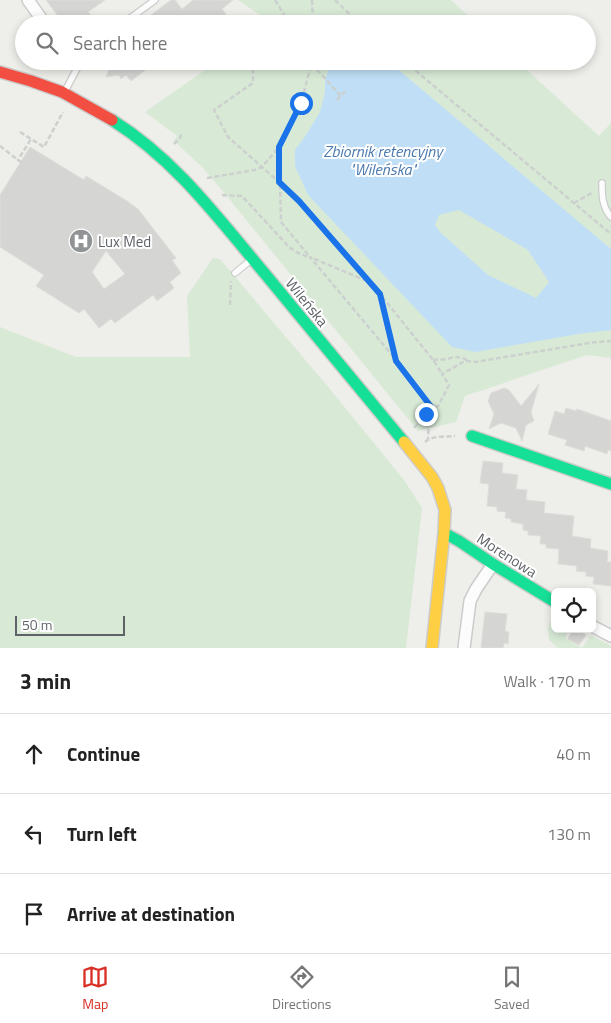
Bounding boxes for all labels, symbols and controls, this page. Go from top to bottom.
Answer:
search box [15,15,596,70]
text: Search here [73,28,167,57]
icon: search [33,29,61,57]
route start [290,92,313,115]
water label: Zbiornik retencyjny "Wileńska" [324,139,444,181]
hospital icon: Lux Med [68,228,94,254]
place label: Lux Med [98,230,151,253]
street label: Wileńska [280,272,334,332]
route end [415,403,438,426]
street label: Morenowa [472,527,542,583]
map controls [551,588,596,633]
button: locate [551,588,596,633]
scale bar [15,613,125,636]
text: 50 m [22,614,52,635]
text: 3 min [20,665,71,697]
text: Walk · 170 m [503,669,591,693]
text: Continue [67,739,140,768]
icon: ahead [20,740,48,768]
text: 40 m [556,742,591,766]
text: Turn left [67,819,137,848]
icon: left [20,820,48,848]
text: 130 m [547,822,591,846]
text: Arrive at destination [67,899,235,928]
icon: arrive [20,900,48,928]
tab: Map [81,963,109,1014]
tab: Directions [272,963,331,1014]
tab: Saved [494,963,530,1014]

